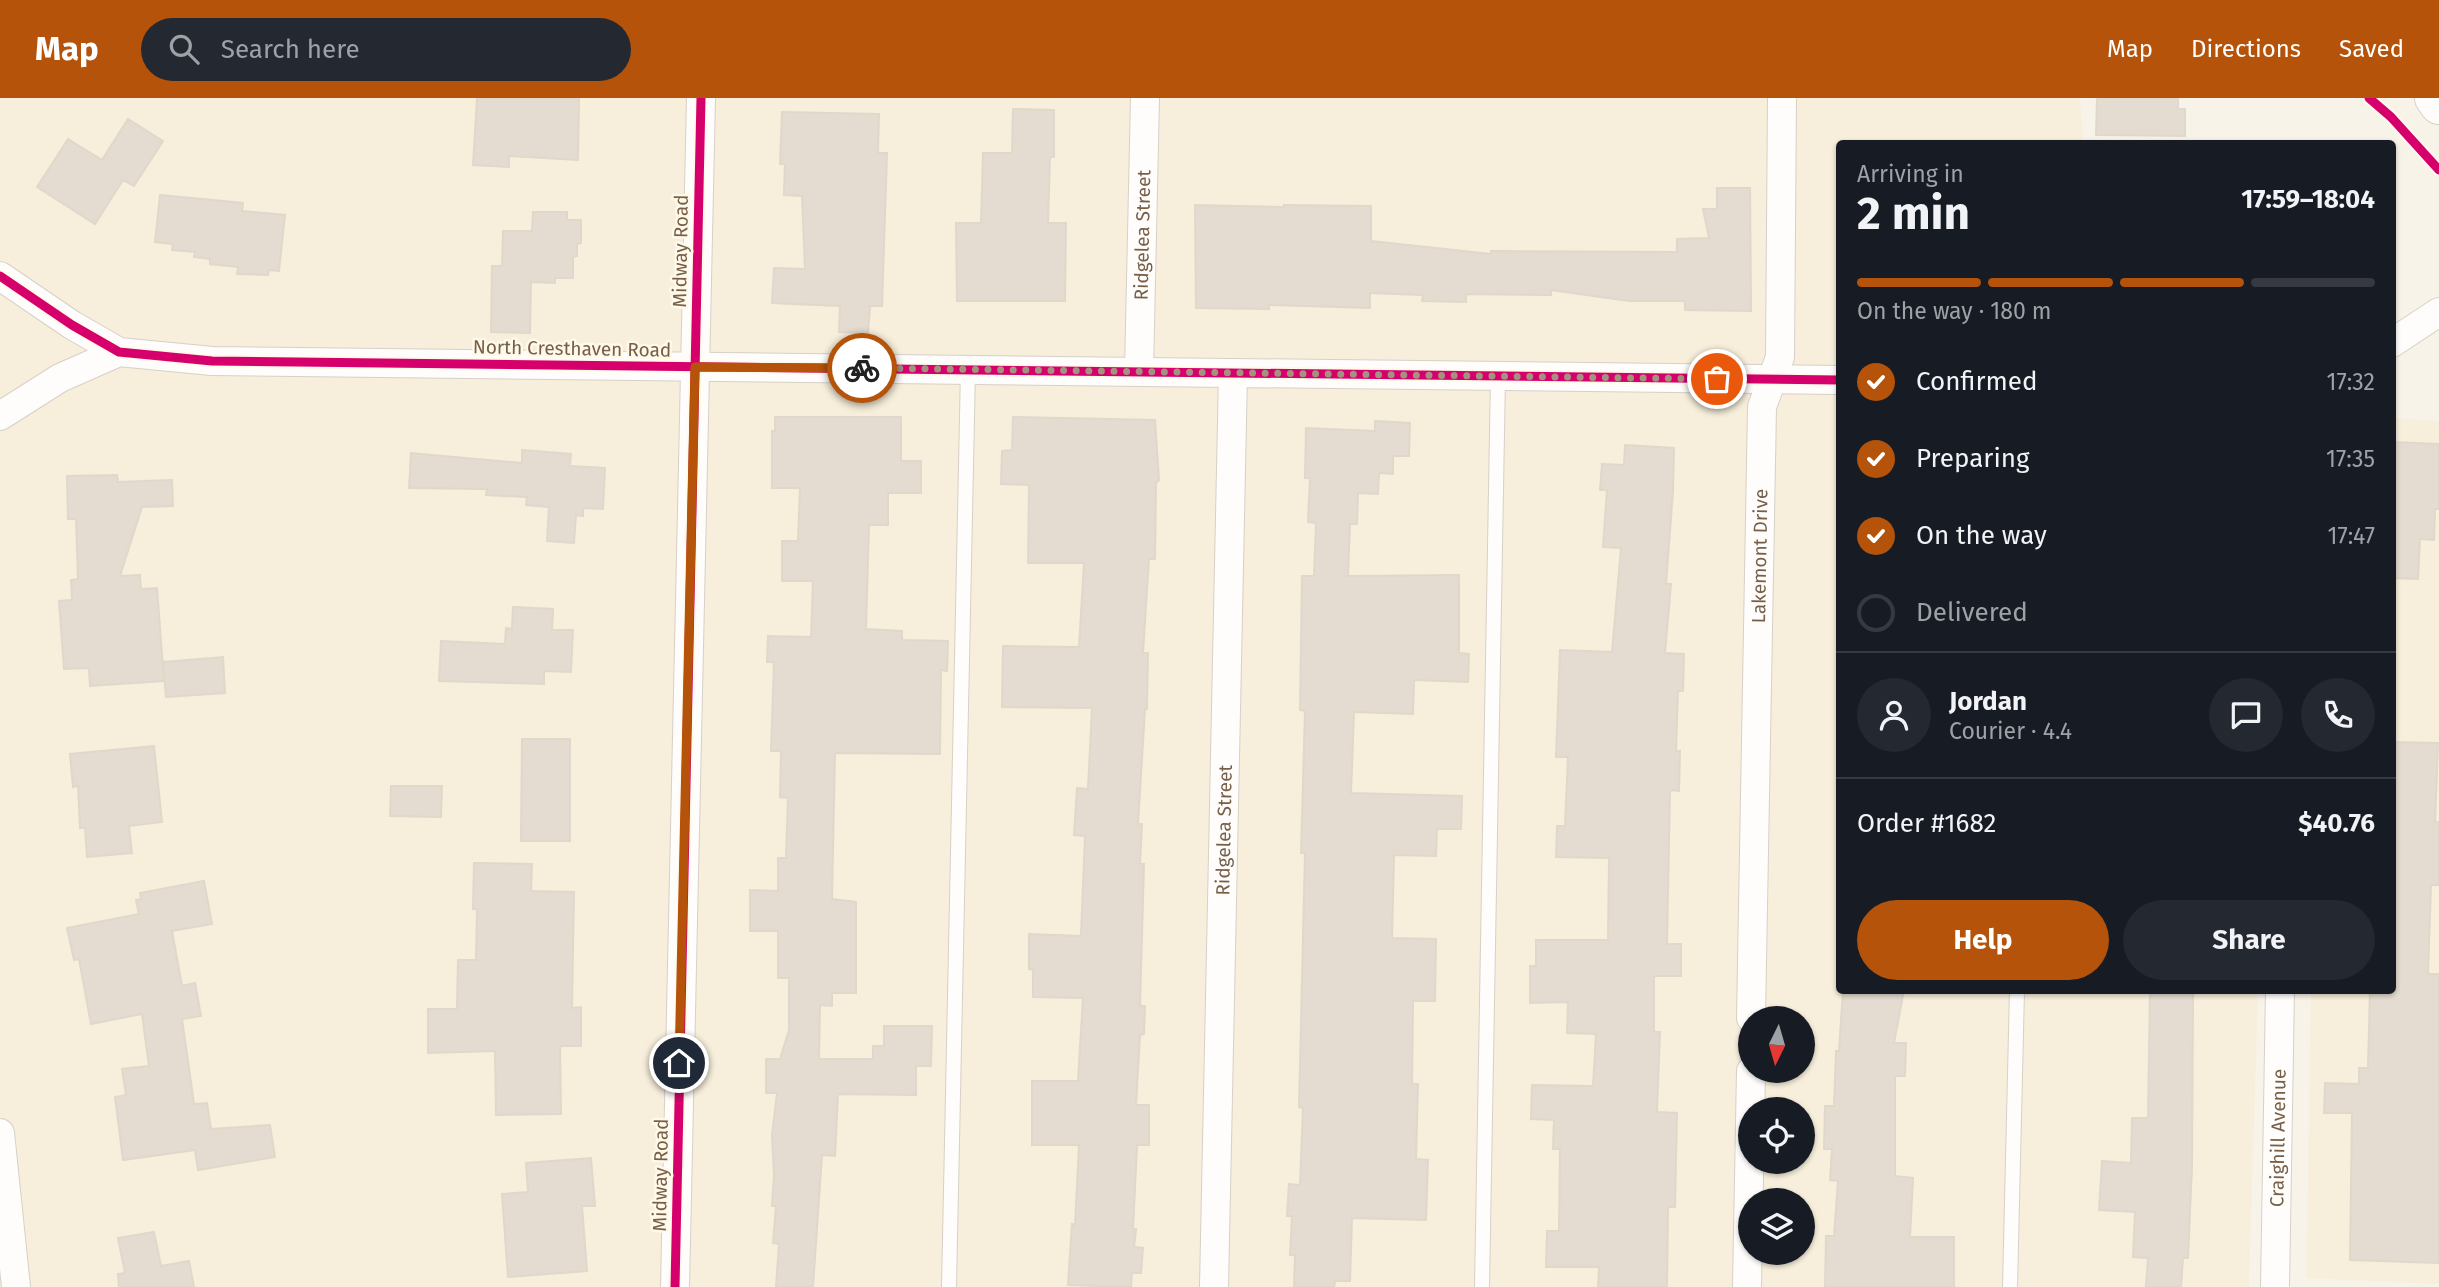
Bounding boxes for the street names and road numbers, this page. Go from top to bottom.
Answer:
street label: Ridgelea Street [1130,169,1155,301]
street label: Midway Road [668,194,693,308]
street label: North Cresthaven Road [473,335,671,362]
street label: Lakemont Drive [1747,489,1773,624]
street label: Ridgelea Street [1211,764,1237,896]
street label: Craighill Avenue [2265,1069,2291,1207]
street label: Midway Road [648,1118,673,1232]

